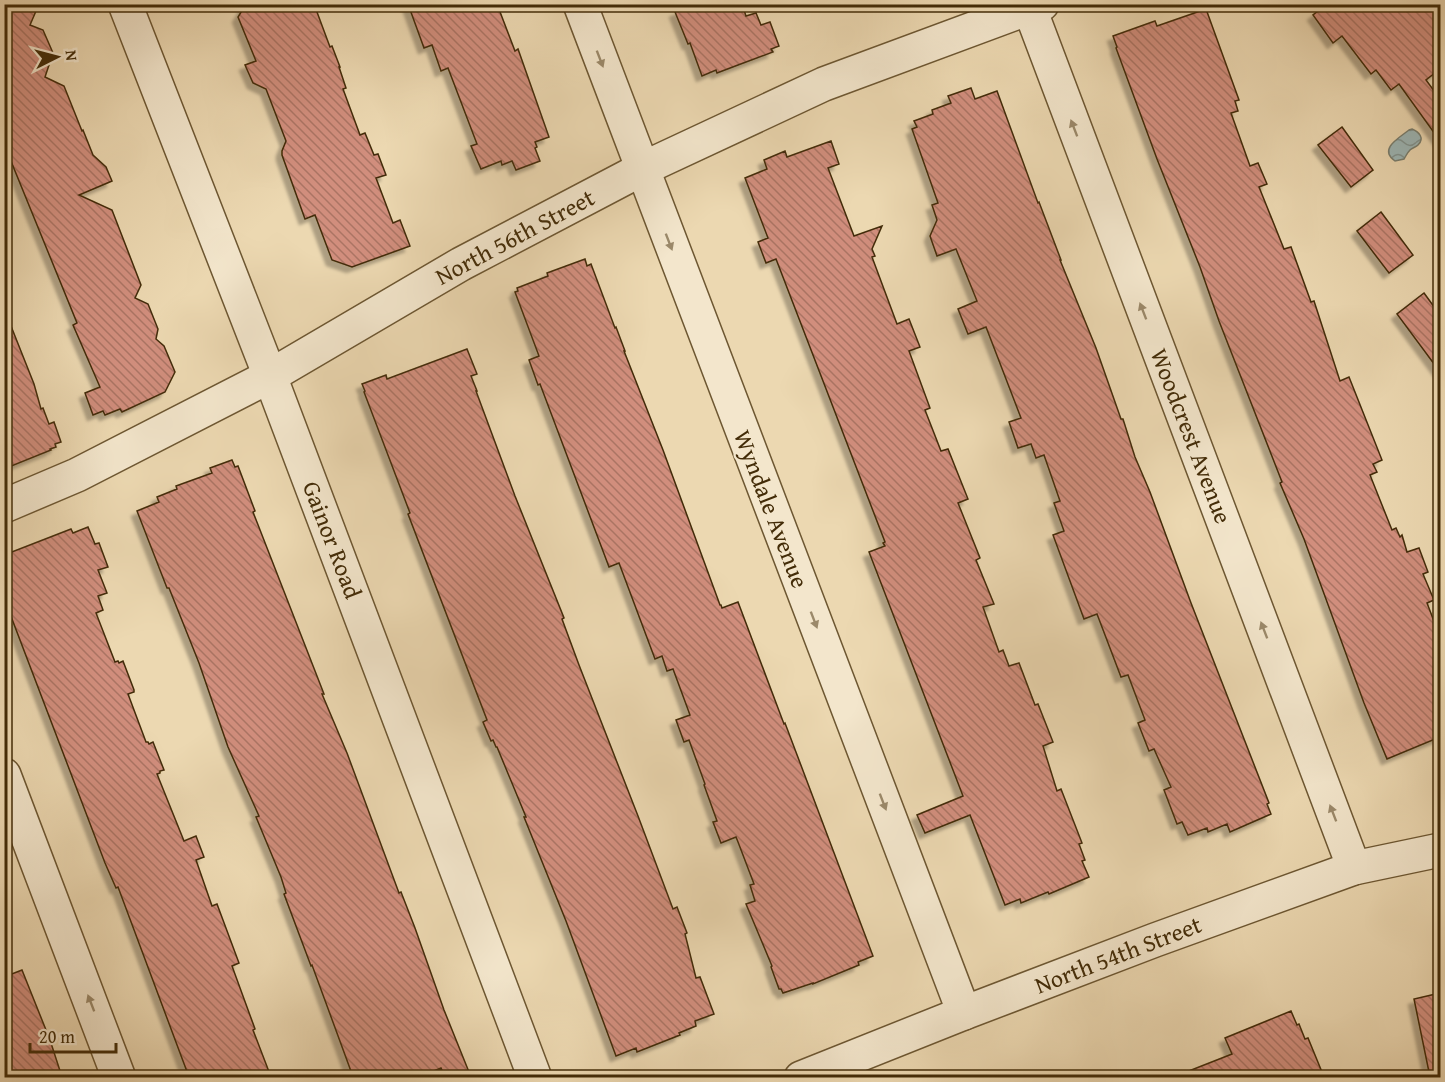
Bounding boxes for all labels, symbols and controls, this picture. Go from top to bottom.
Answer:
north arrow [27,27,87,87]
text: N [59,49,84,62]
one-way arrow [596,50,606,68]
one-way arrow [1069,119,1079,137]
street label: North 56th Street [429,180,601,293]
one-way arrow [665,233,675,251]
one-way arrow [1138,301,1148,319]
street label: Woodcrest Avenue [1142,343,1241,529]
street label: Wyndale Avenue [725,425,818,593]
street label: Gainor Road [294,476,371,604]
one-way arrow [809,611,819,629]
one-way arrow [1259,621,1269,639]
one-way arrow [879,793,888,811]
one-way arrow [1328,804,1338,822]
street label: North 54th Street [1029,906,1207,1002]
one-way arrow [86,994,95,1012]
scale bar [30,1016,116,1054]
text: 20 m [39,1023,75,1050]

